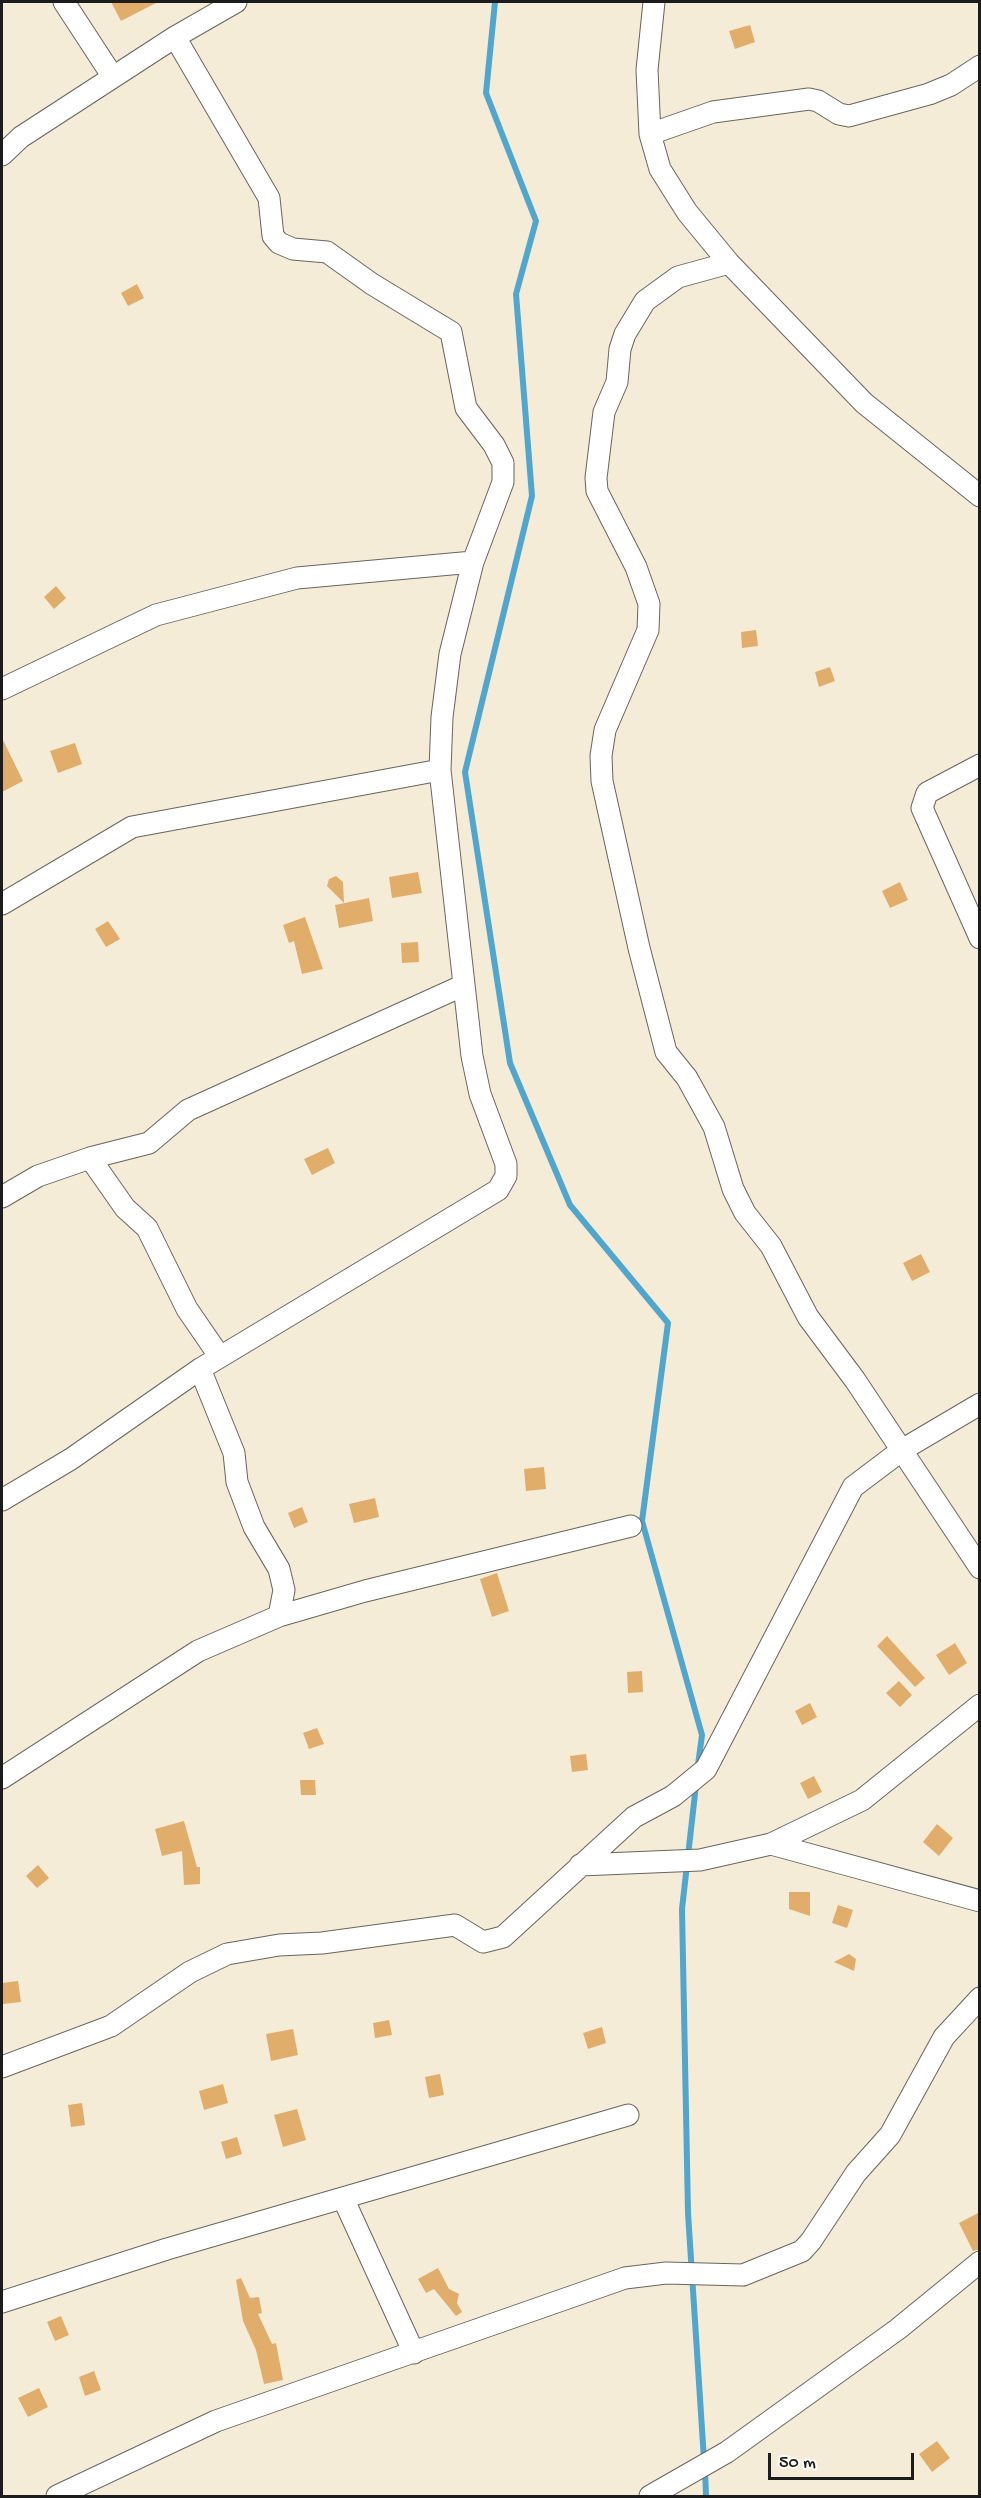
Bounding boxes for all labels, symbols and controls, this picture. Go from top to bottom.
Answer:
scale bar [771,2441,916,2479]
text: 50 m [779,2453,816,2474]

